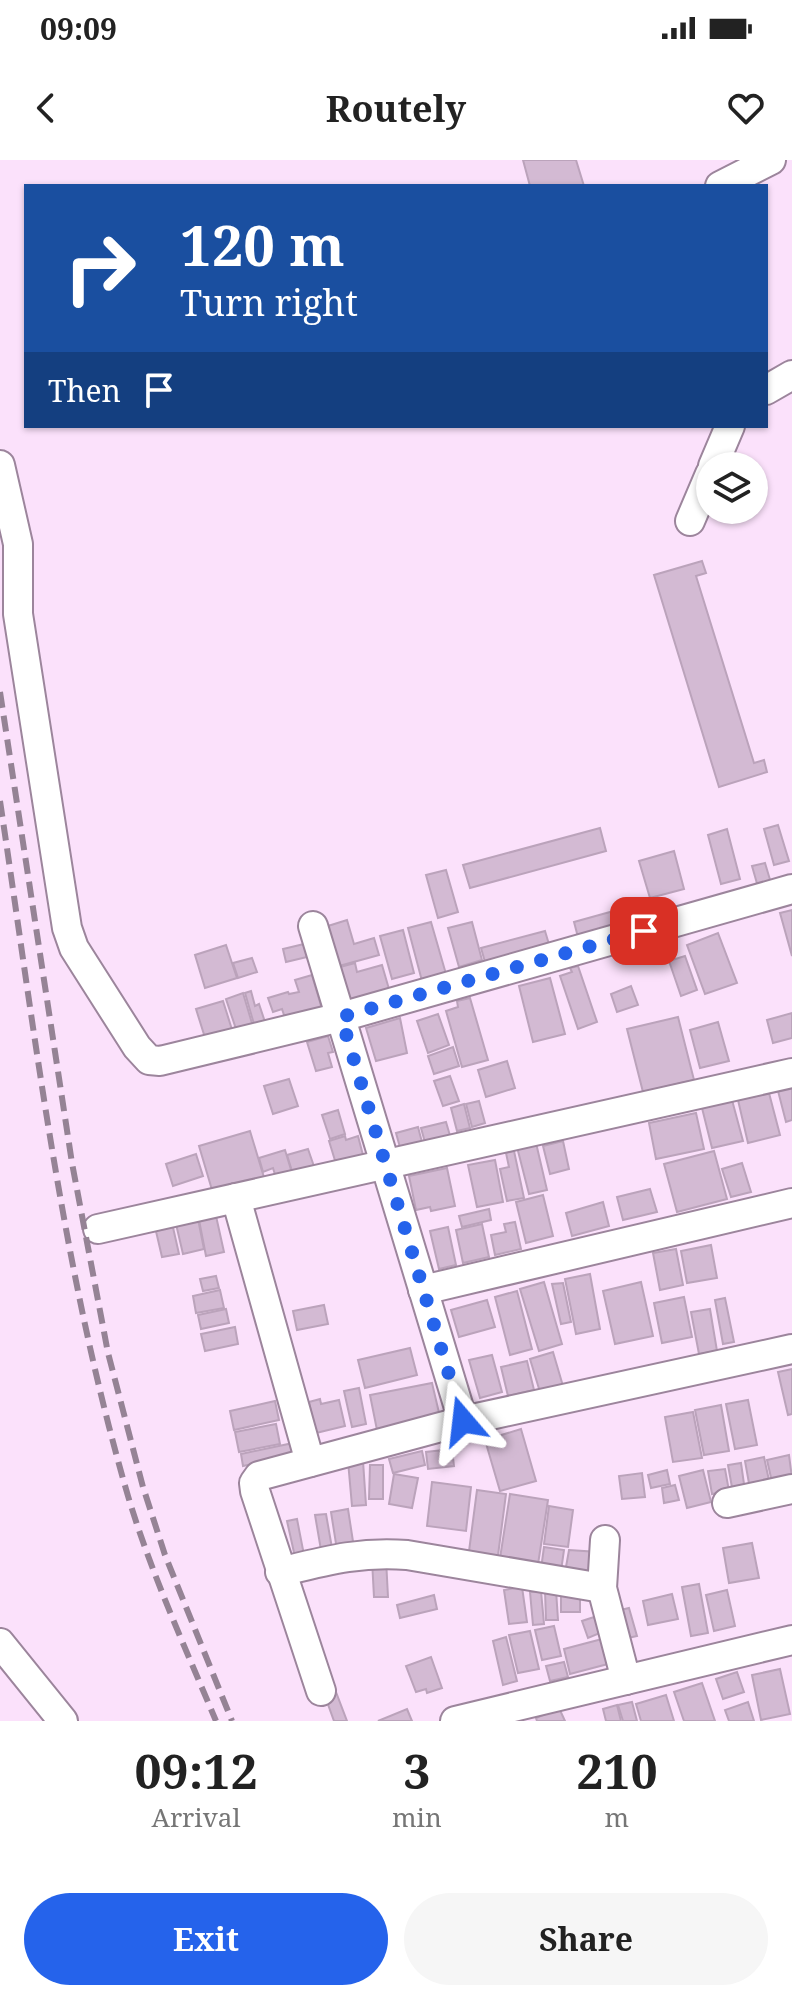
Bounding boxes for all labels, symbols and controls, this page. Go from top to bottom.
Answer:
text: 09:09 [40,8,117,49]
text: Routely [326,84,466,133]
icon: back [24,86,68,130]
icon: heart [724,86,768,130]
text: 120 m [180,206,345,282]
icon: right [48,216,152,320]
text: Turn right [180,278,358,327]
icon: arrive [137,368,181,412]
text: Then [48,370,121,411]
map controls [696,452,768,524]
button: layers [696,452,768,524]
pin [610,897,678,965]
icon: arrive [622,909,666,953]
position arrow [421,1379,505,1463]
text: 09:12 [134,1738,258,1803]
text: 3 [403,1738,430,1803]
text: 210 [576,1738,658,1803]
text: Arrival [152,1799,240,1835]
text: min [392,1799,442,1835]
text: m [605,1799,629,1835]
button: Exit [24,1893,388,1985]
button: Share [404,1893,768,1985]

